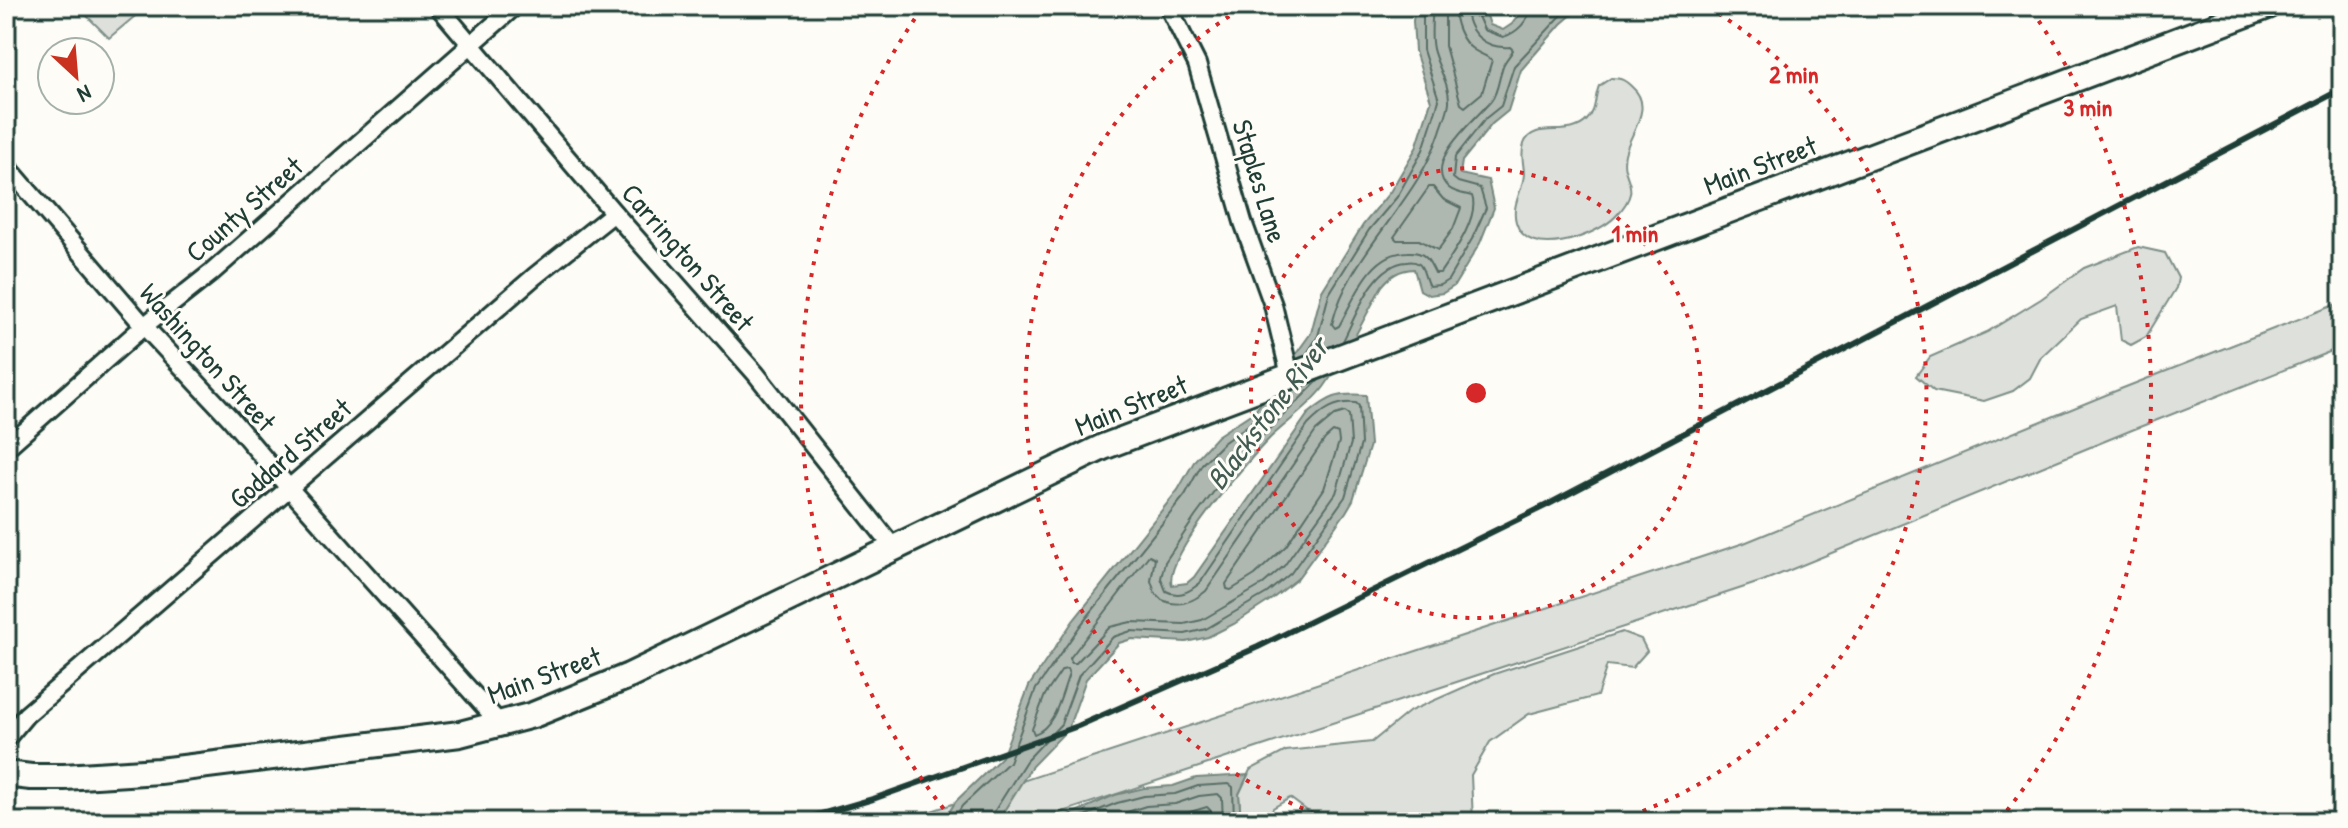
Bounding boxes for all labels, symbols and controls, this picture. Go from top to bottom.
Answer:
north arrow [36,36,116,116]
text: 2 min [1769,58,1819,90]
text: N [73,78,97,110]
text: 3 min [2064,91,2113,123]
street label: Staples Lane [1223,115,1297,247]
street label: Main Street [1698,126,1822,204]
street label: County Street [177,147,311,270]
street label: Carrington Street [613,175,763,339]
text: 1 min [1612,217,1659,249]
street label: Washington Street [131,275,285,440]
water label: Blackstone River [1196,326,1340,497]
street label: Main Street [1069,365,1193,445]
centre of rings [1462,379,1490,407]
street label: Goddard Street [221,389,360,517]
street label: Main Street [482,637,606,713]

